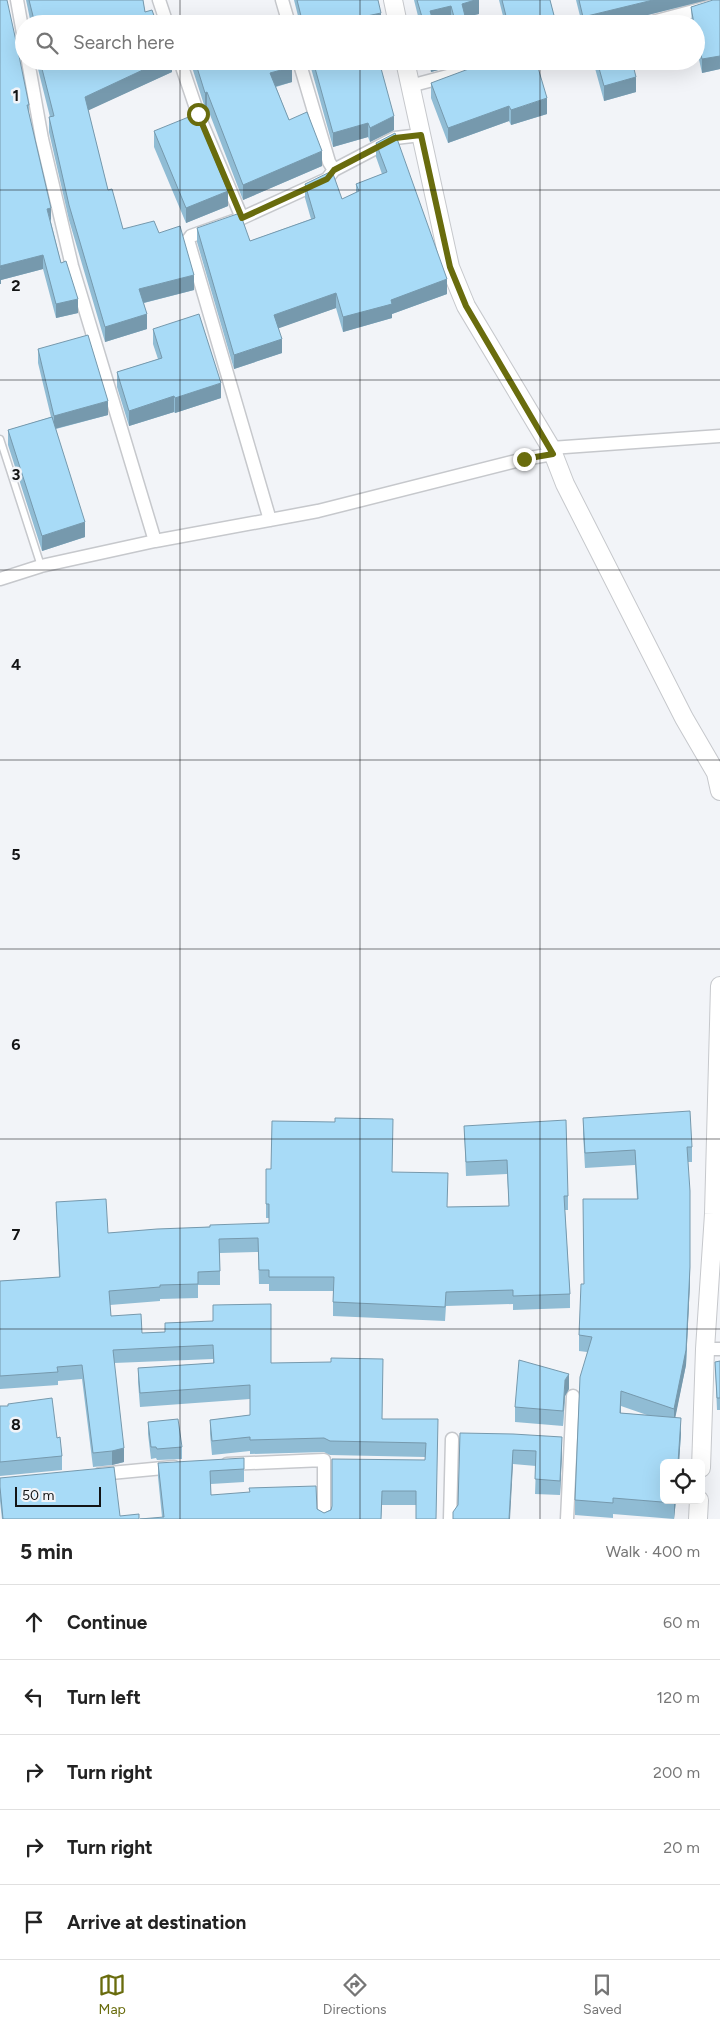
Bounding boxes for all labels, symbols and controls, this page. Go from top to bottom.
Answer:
search box [15,15,705,70]
icon: search [33,29,61,57]
text: Search here [73,31,175,54]
text: 1 [13,86,19,105]
route start [187,103,210,126]
text: 2 [11,276,21,295]
route end [513,448,536,471]
text: 3 [12,465,21,484]
text: 4 [11,655,21,674]
text: 5 [11,845,21,864]
text: 6 [11,1035,21,1054]
text: 7 [12,1225,21,1244]
text: 8 [11,1415,21,1434]
map controls [660,1459,705,1504]
button: locate [660,1459,705,1504]
scale bar [15,1484,101,1507]
text: 50 m [22,1487,54,1504]
text: 5 min [20,1539,73,1564]
text: Walk · 400 m [606,1542,700,1561]
icon: ahead [20,1608,48,1636]
text: Continue [67,1611,147,1634]
text: 60 m [663,1613,700,1632]
icon: left [20,1683,48,1711]
text: Turn left [67,1686,141,1709]
text: 120 m [657,1688,700,1707]
icon: right [20,1758,48,1786]
text: Turn right [67,1761,153,1784]
text: 200 m [653,1763,700,1782]
icon: right [20,1833,48,1861]
text: Turn right [67,1836,153,1859]
text: 20 m [663,1838,700,1857]
icon: arrive [20,1908,48,1936]
text: Arrive at destination [67,1911,246,1934]
tab: Map [98,1971,126,2018]
tab: Directions [323,1971,387,2018]
tab: Saved [583,1971,622,2018]

